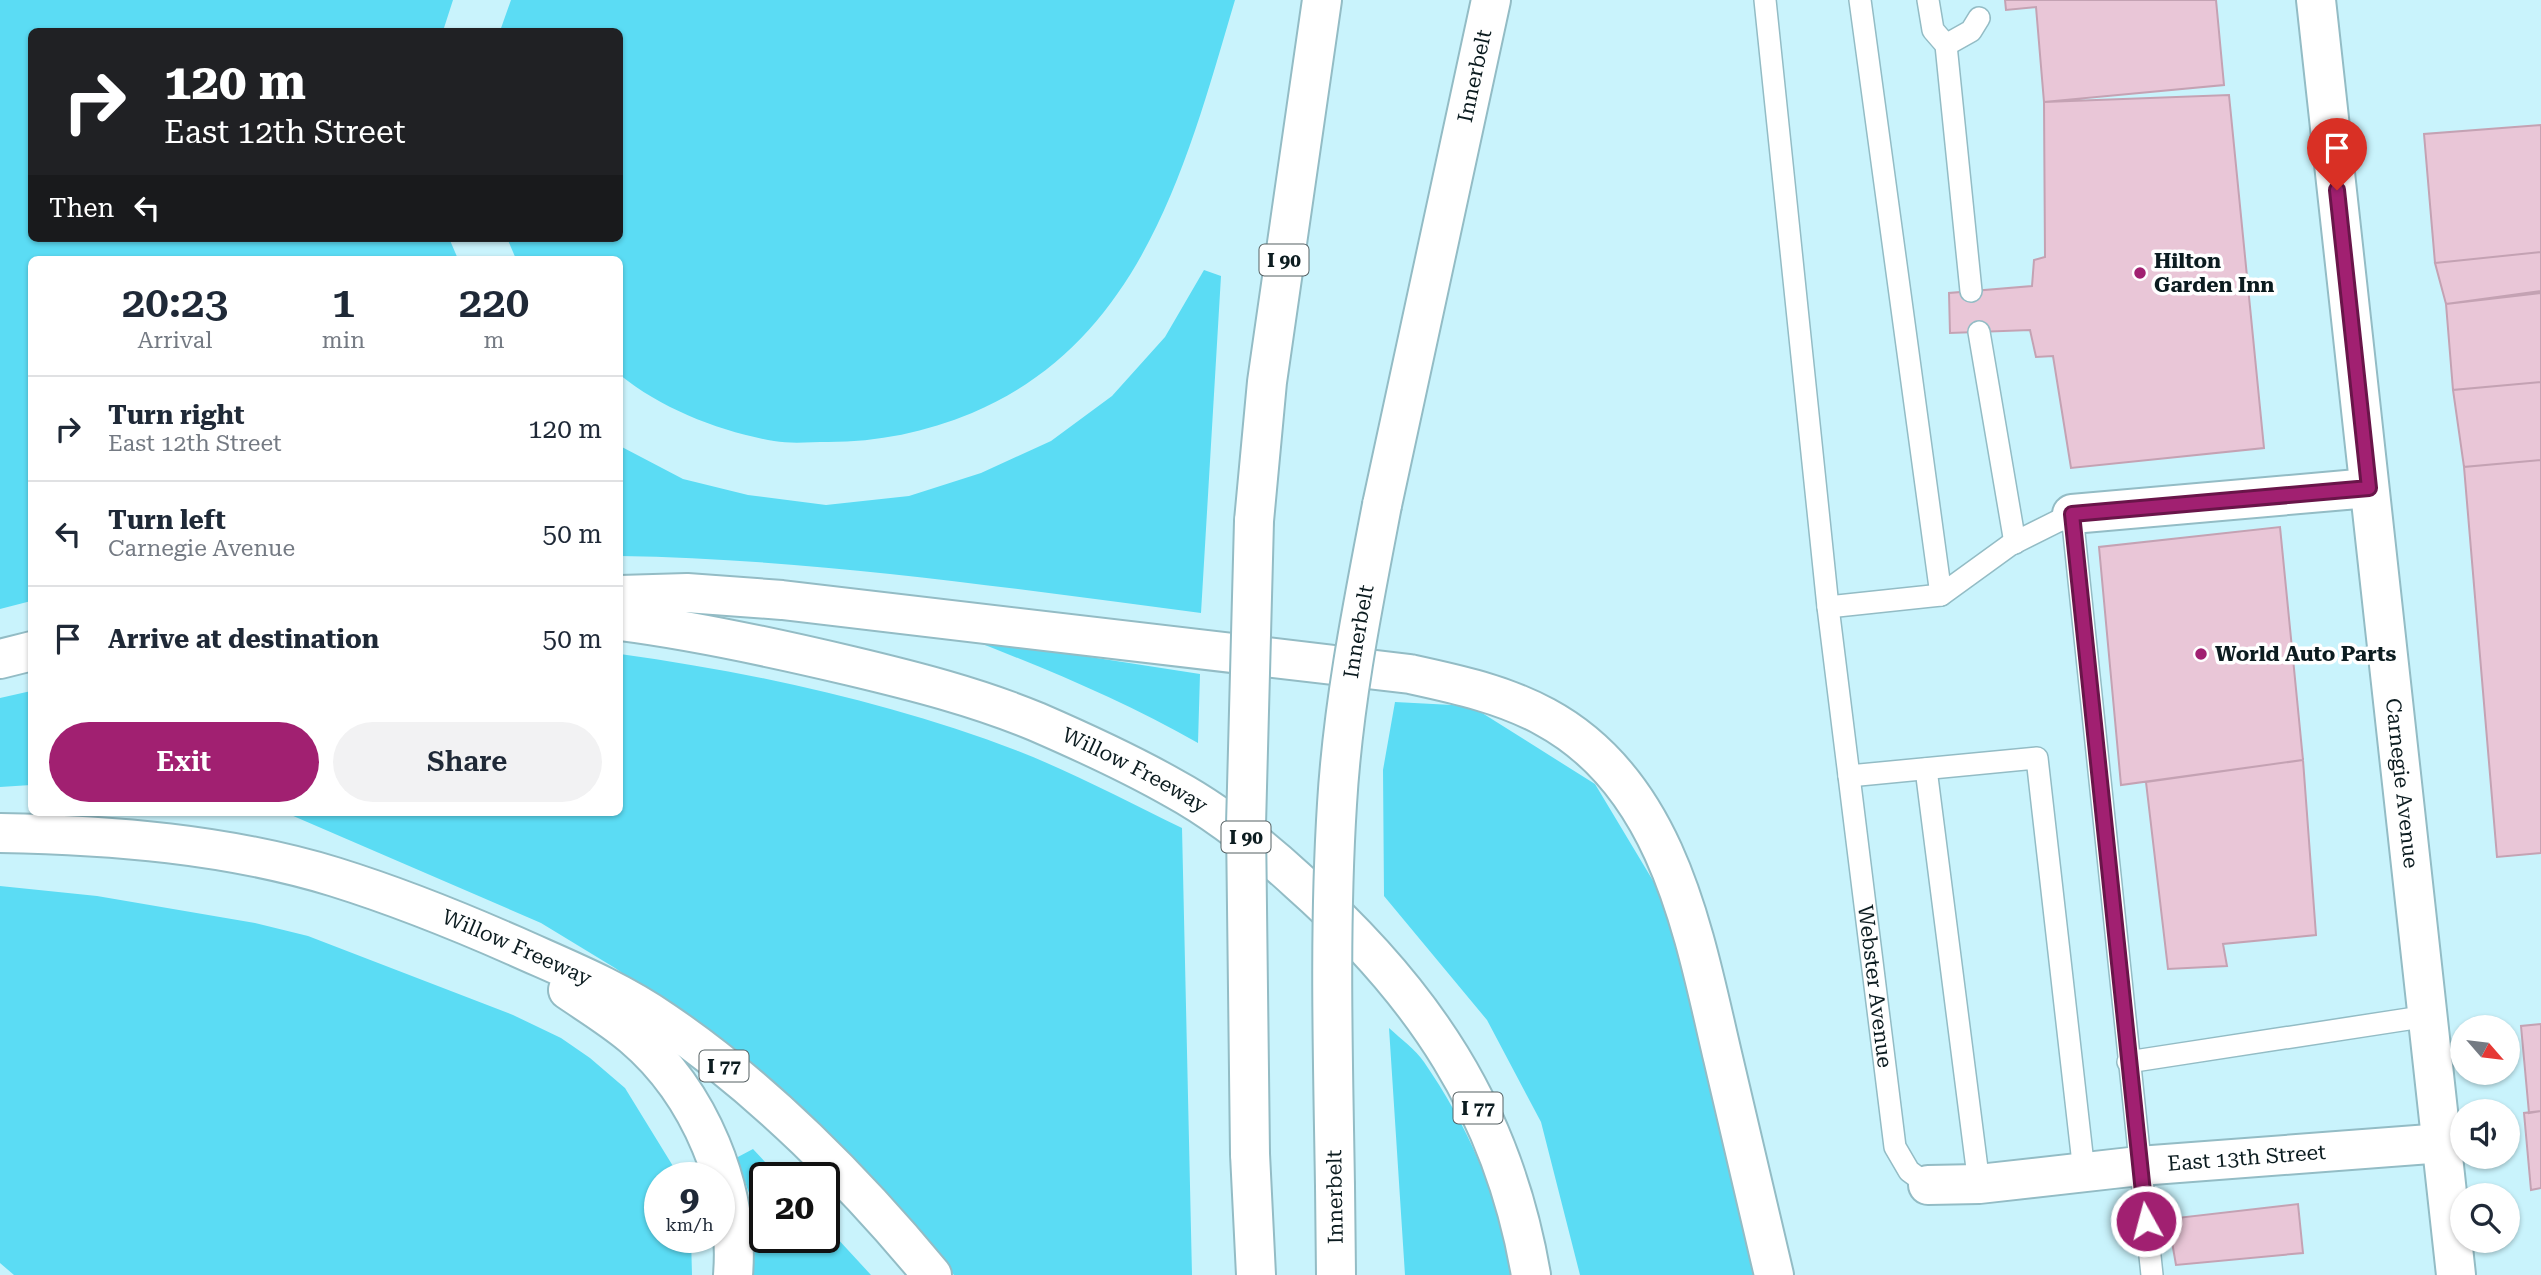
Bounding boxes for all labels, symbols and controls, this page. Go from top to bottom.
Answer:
street label: Innerbelt [1453,27,1496,125]
text: 120 m [164,54,306,111]
icon: right [49,56,140,147]
text: East 12th Street [164,113,406,151]
pin [2307,118,2367,190]
icon: arrive [2318,129,2356,167]
icon: left [128,189,166,227]
text: Then [49,193,114,223]
road number: I 90 [1260,244,1308,276]
place label: Hilton Garden Inn [2154,249,2274,297]
marker: Hilton Garden Inn [2132,265,2148,281]
text: 20:23 [122,278,228,327]
text: 1 [332,278,355,327]
text: 220 [459,278,529,327]
text: Arrival [138,327,212,354]
text: min [322,327,365,354]
text: m [483,327,504,354]
text: Turn right [108,400,244,430]
icon: right [49,410,87,448]
text: 120 m [528,414,602,444]
text: East 12th Street [108,430,282,457]
text: Turn left [108,505,226,535]
icon: left [49,515,87,553]
text: 50 m [543,519,602,549]
text: Carnegie Avenue [108,535,295,562]
street label: Innerbelt [1339,583,1379,680]
icon: arrive [49,620,87,658]
text: Arrive at destination [108,624,379,654]
text: 50 m [543,624,602,654]
place label: World Auto Parts [2215,642,2397,666]
marker: World Auto Parts [2193,646,2209,662]
street label: Carnegie Avenue [2381,697,2423,870]
button: Exit [49,722,319,802]
button: Share [333,722,602,802]
street label: Willow Freeway [1059,723,1213,818]
road number: I 90 [1222,822,1270,852]
street label: Webster Avenue [1853,904,1897,1069]
street label: Willow Freeway [439,905,596,991]
north arrow [2450,1015,2520,1085]
map controls [2450,1015,2520,1253]
road number: I 77 [700,1050,748,1082]
road number: I 77 [1454,1092,1502,1124]
button: sound [2450,1099,2520,1169]
street label: East 13th Street [2167,1140,2327,1176]
street label: Innerbelt [1322,1149,1348,1244]
speed limit sign: 20 [749,1162,840,1253]
text: 9 [680,1178,699,1219]
button: search [2450,1183,2520,1253]
position arrow [2109,1184,2183,1258]
text: km/h [665,1214,714,1235]

